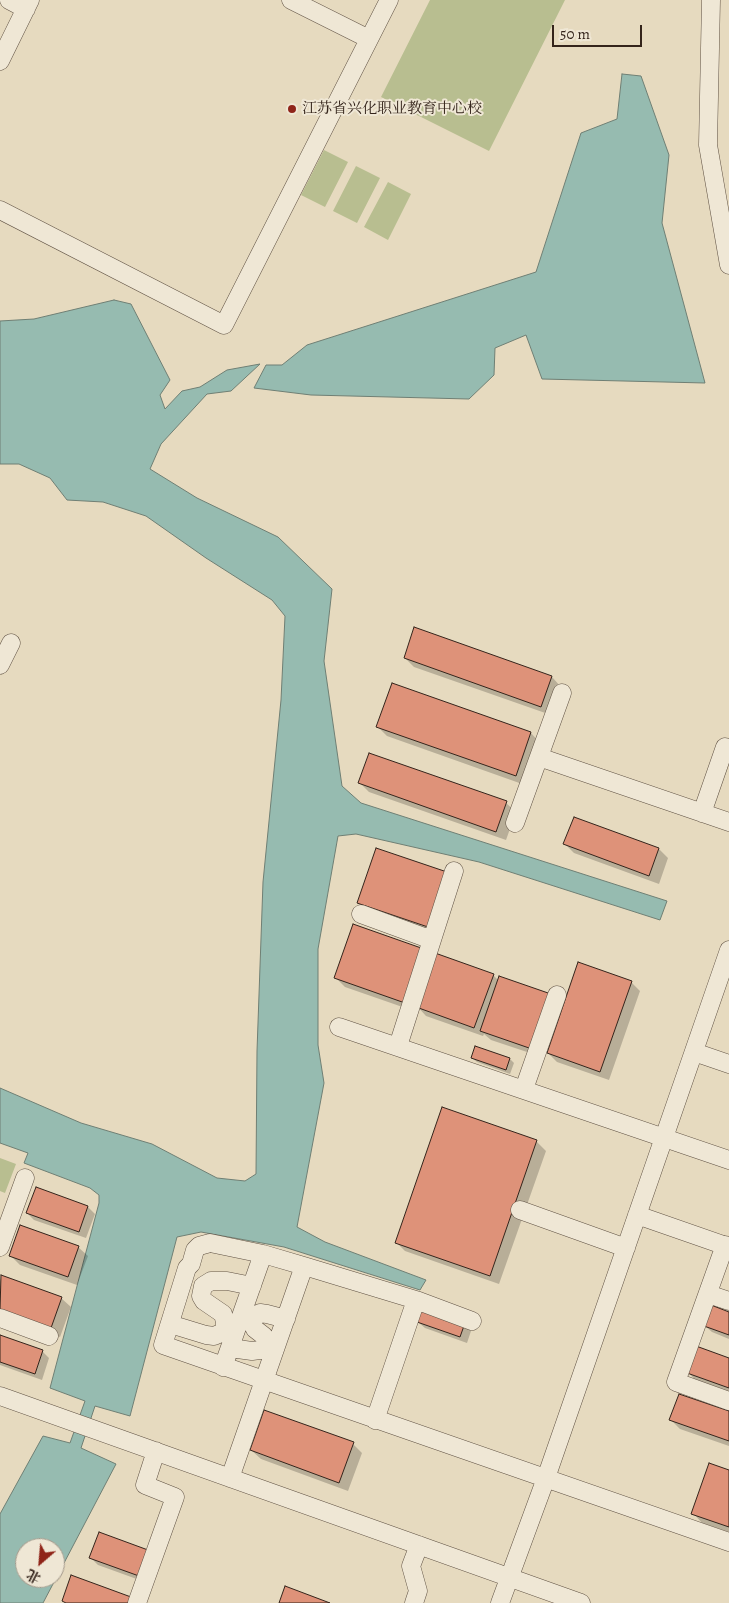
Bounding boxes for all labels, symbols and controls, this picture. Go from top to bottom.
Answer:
scale bar [554,15,644,47]
text: 50 m [560,24,590,44]
place label: 江苏省兴化职业教育中心校 [302,100,482,118]
marker: 江苏省兴化职业教育中心校 [286,103,298,115]
north arrow [15,1538,65,1588]
text: 北 [23,1564,44,1588]

